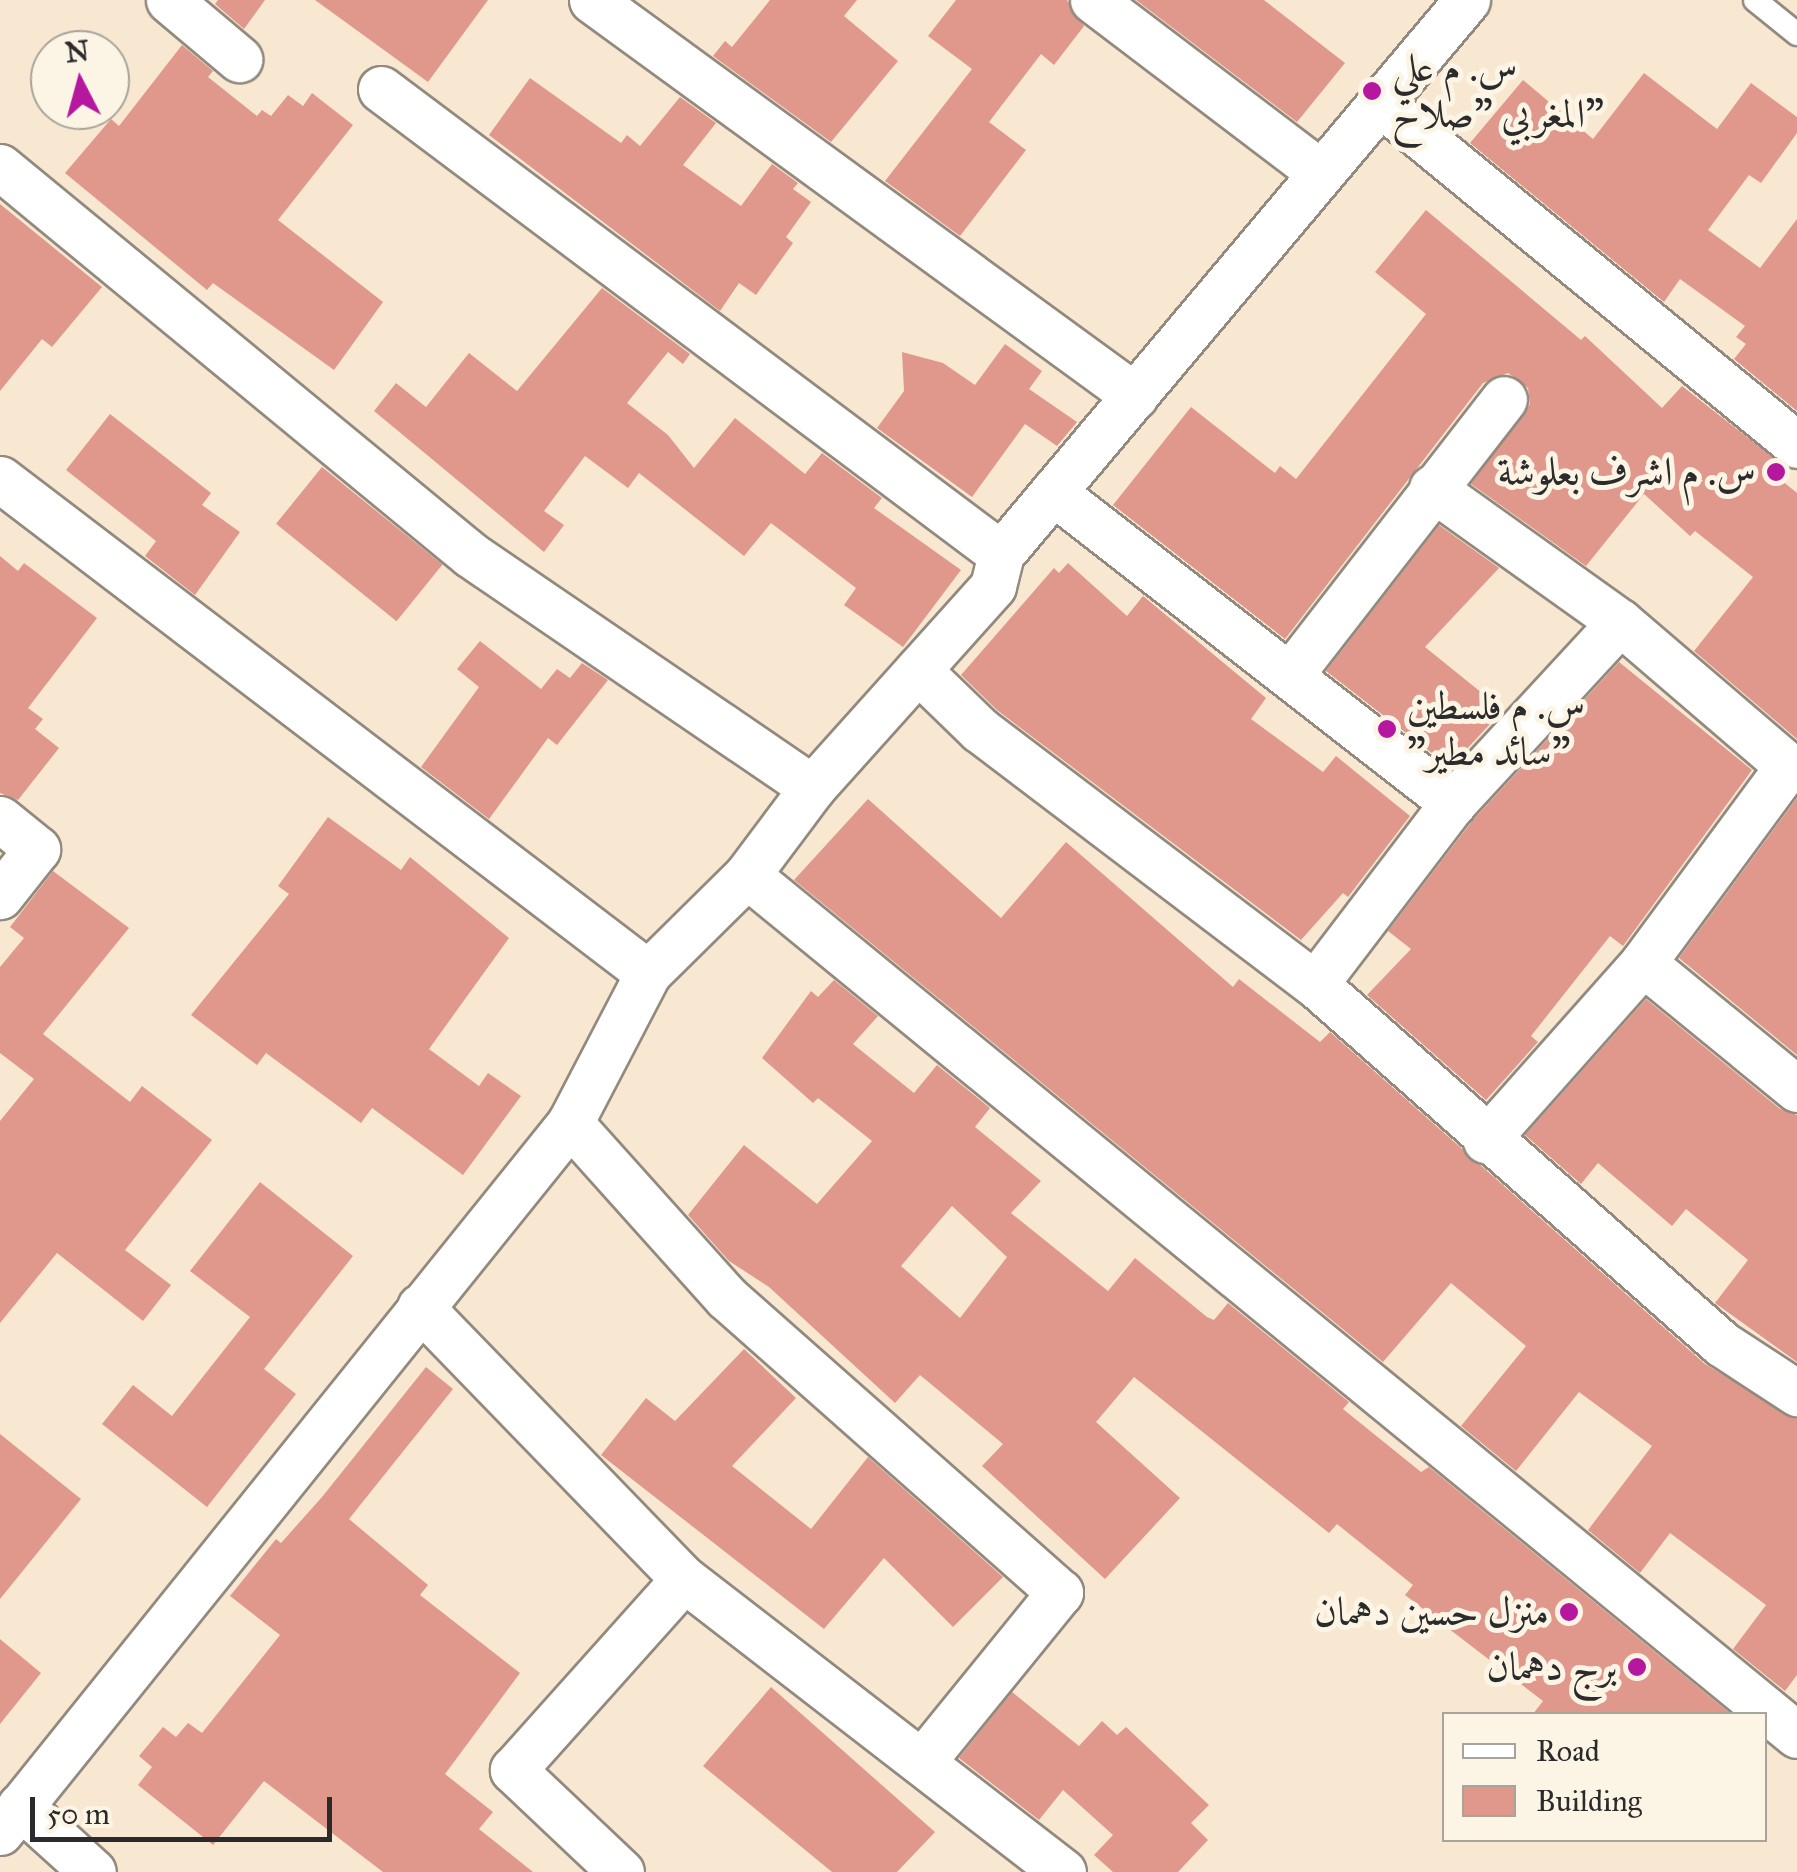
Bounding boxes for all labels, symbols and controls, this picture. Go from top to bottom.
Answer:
north arrow [30,30,130,130]
text: N [63,33,91,70]
place label: س. م علي المغربي "صلاح" [1392,44,1604,138]
marker: س. م علي المغربي "صلاح" [1361,80,1383,102]
place label: س. م اشرف بعلوشة [1497,448,1756,496]
marker: س. م اشرف بعلوشة [1765,461,1787,483]
place label: س. م فلسطين "سائد مطير" [1407,682,1585,776]
marker: س. م فلسطين "سائد مطير" [1376,718,1398,740]
place label: منزل حسين دهمان [1314,1588,1549,1636]
marker: منزل حسين دهمان [1558,1601,1580,1623]
place label: برج دهمان [1486,1643,1617,1691]
marker: برج دهمان [1626,1656,1648,1678]
legend [1442,1712,1767,1842]
text: Road [1536,1733,1600,1769]
scale bar [35,1777,338,1839]
text: Building [1536,1783,1642,1819]
text: 50 m [47,1796,110,1832]

